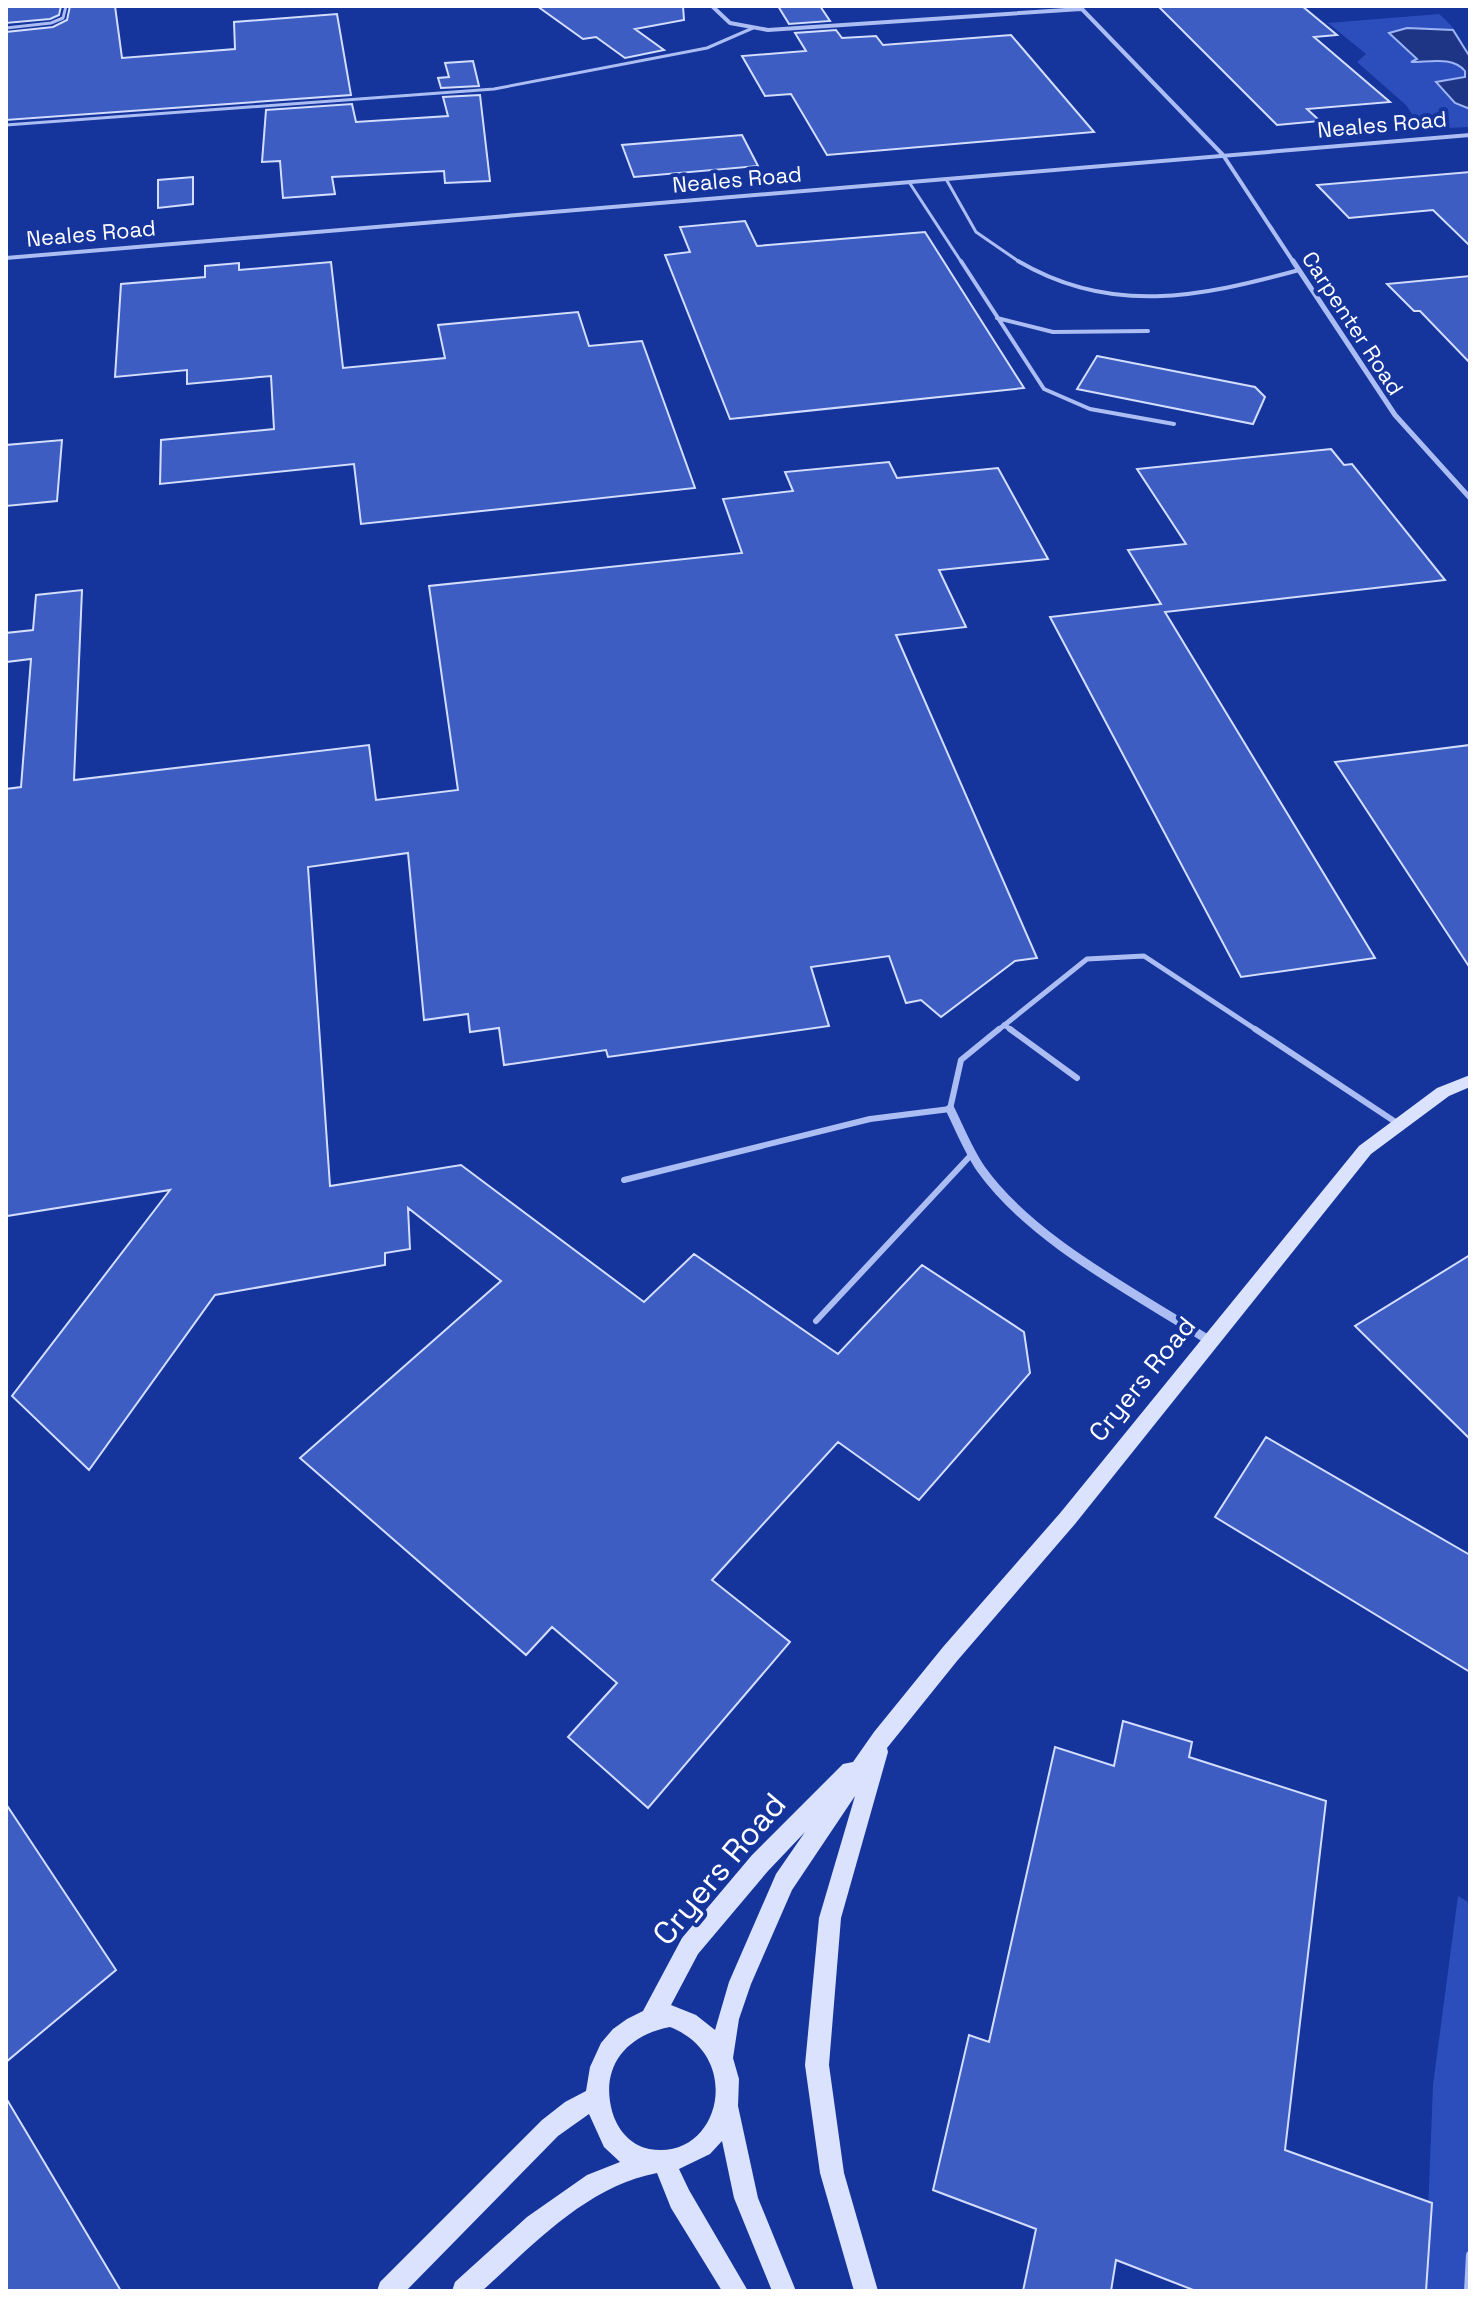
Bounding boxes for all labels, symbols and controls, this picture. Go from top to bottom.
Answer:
street label: Neales Road [1316,104,1448,144]
street label: Neales Road [671,159,803,199]
street label: Neales Road [25,213,157,253]
street label: Carpenter Road [1296,246,1410,400]
street label: Cryers Road [1081,1309,1203,1449]
street label: Cryers Road [644,1785,794,1953]

